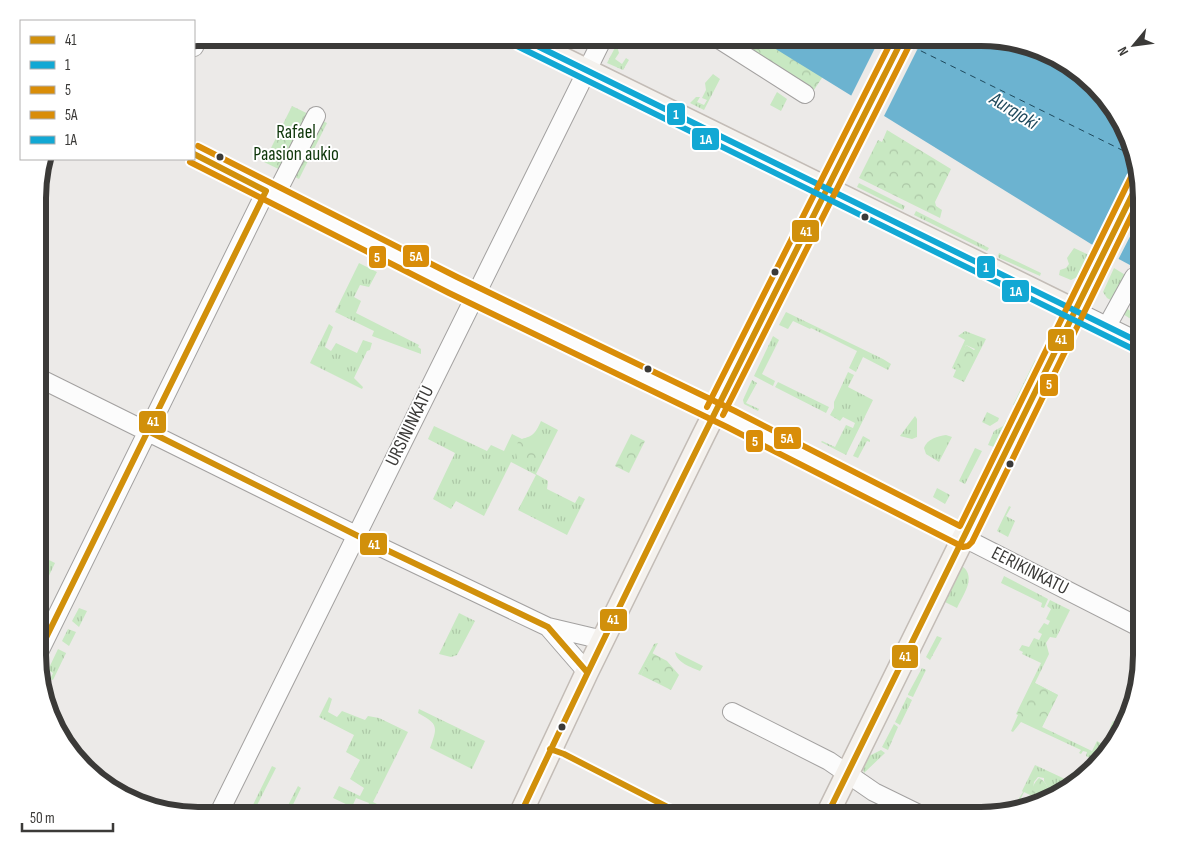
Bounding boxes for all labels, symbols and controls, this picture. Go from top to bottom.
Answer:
legend [20,20,195,160]
north arrow [1109,20,1159,70]
text: 41 [65,31,77,50]
text: N [1114,44,1132,58]
text: 1 [65,56,71,75]
text: 5 [65,81,71,100]
water label: Aurajoki [984,86,1044,136]
line badge: 1 [666,102,686,126]
text: 5A [65,106,78,125]
text: 1 [673,106,679,123]
park label: Rafael Paasion aukio [253,121,339,166]
line badge: 1A [691,127,720,151]
text: 1A [65,131,77,150]
text: 1A [700,131,713,148]
unlabelled marker [215,152,225,162]
unlabelled marker [860,212,870,222]
line badge: 41 [791,219,820,243]
text: 41 [800,223,813,240]
line badge: 5A [402,244,430,268]
line badge: 5 [368,245,387,269]
text: 5A [410,248,423,265]
text: 5 [374,249,380,266]
line badge: 1 [976,255,996,279]
text: 1 [983,259,989,276]
unlabelled marker [770,267,780,277]
line badge: 1A [1001,279,1030,303]
text: 1A [1010,283,1023,300]
line badge: 41 [1047,328,1075,352]
text: 41 [1055,331,1068,348]
unlabelled marker [643,364,653,374]
line badge: 5 [1039,373,1059,397]
text: 5 [1046,376,1052,393]
street label: URSININKATU [381,382,439,470]
line badge: 41 [138,410,167,434]
text: 41 [147,413,160,430]
line badge: 5A [773,426,802,450]
line badge: 5 [745,429,764,453]
text: 5A [781,430,794,447]
text: 5 [752,433,758,450]
unlabelled marker [1005,459,1015,469]
line badge: 41 [359,532,388,556]
text: 41 [368,536,381,553]
street label: EERIKINKATU [988,542,1072,600]
line badge: 41 [599,608,628,632]
text: 41 [607,611,620,628]
line badge: 41 [891,644,919,669]
text: 41 [899,648,912,665]
unlabelled marker [557,722,567,732]
scale bar [22,800,114,832]
text: 50 m [30,809,55,828]

